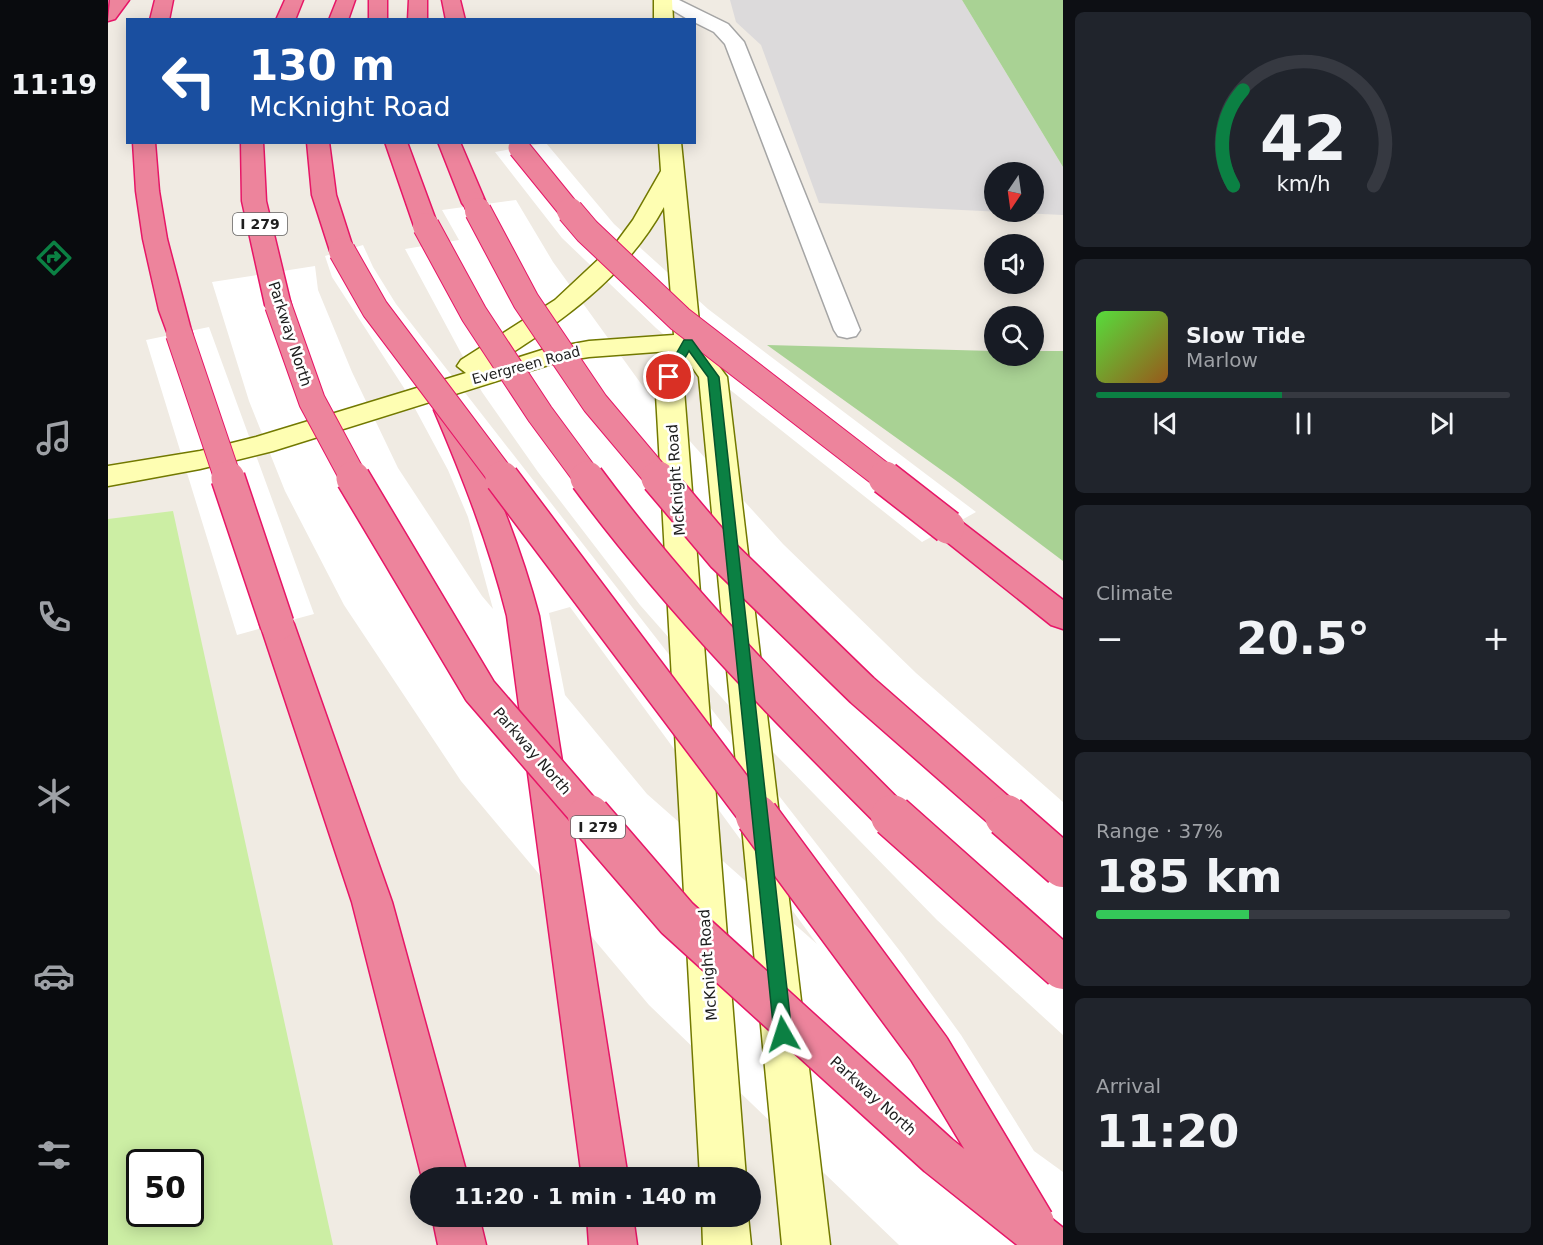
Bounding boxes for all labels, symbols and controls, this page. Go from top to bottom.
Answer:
text: 130 m [249,41,395,90]
icon: left [150,42,228,120]
text: 11:19 [11,69,97,100]
text: McKnight Road [249,91,451,122]
text: 42 [1260,102,1346,175]
north arrow [984,162,1044,222]
map controls [984,162,1044,366]
text: km/h [1276,172,1330,197]
road number: I 279 [233,213,287,235]
button: sound [984,234,1044,294]
icon: directions [33,237,75,279]
street label: Parkway North [265,279,315,389]
button: search [984,306,1044,366]
text: Slow Tide [1186,323,1306,348]
street label: Evergreen Road [470,343,582,387]
text: Marlow [1186,348,1258,372]
pin [643,351,694,402]
icon: arrive [652,360,685,393]
icon: previous [1149,407,1182,440]
icon: pause [1287,407,1320,440]
icon: next [1425,407,1458,440]
icon: music [33,417,75,459]
street label: McKnight Road [663,423,689,537]
text: Climate [1096,581,1173,605]
icon: phone [33,596,75,638]
text: 20.5° [1236,612,1370,665]
text: − [1096,619,1124,658]
text: + [1482,619,1510,658]
street label: Parkway North [489,704,575,798]
icon: climate [33,775,75,817]
road number: I 279 [571,816,625,838]
text: Range · 37% [1096,819,1223,843]
text: 185 km [1096,850,1282,903]
street label: McKnight Road [695,908,721,1022]
icon: car [33,955,75,997]
position arrow [751,1002,815,1066]
street label: Parkway North [826,1053,920,1139]
text: Arrival [1096,1074,1161,1098]
text: 11:20 [1096,1105,1239,1158]
icon: filters [33,1134,75,1176]
speed limit sign: 50 [126,1149,204,1227]
text: 11:20 · 1 min · 140 m [454,1184,717,1209]

